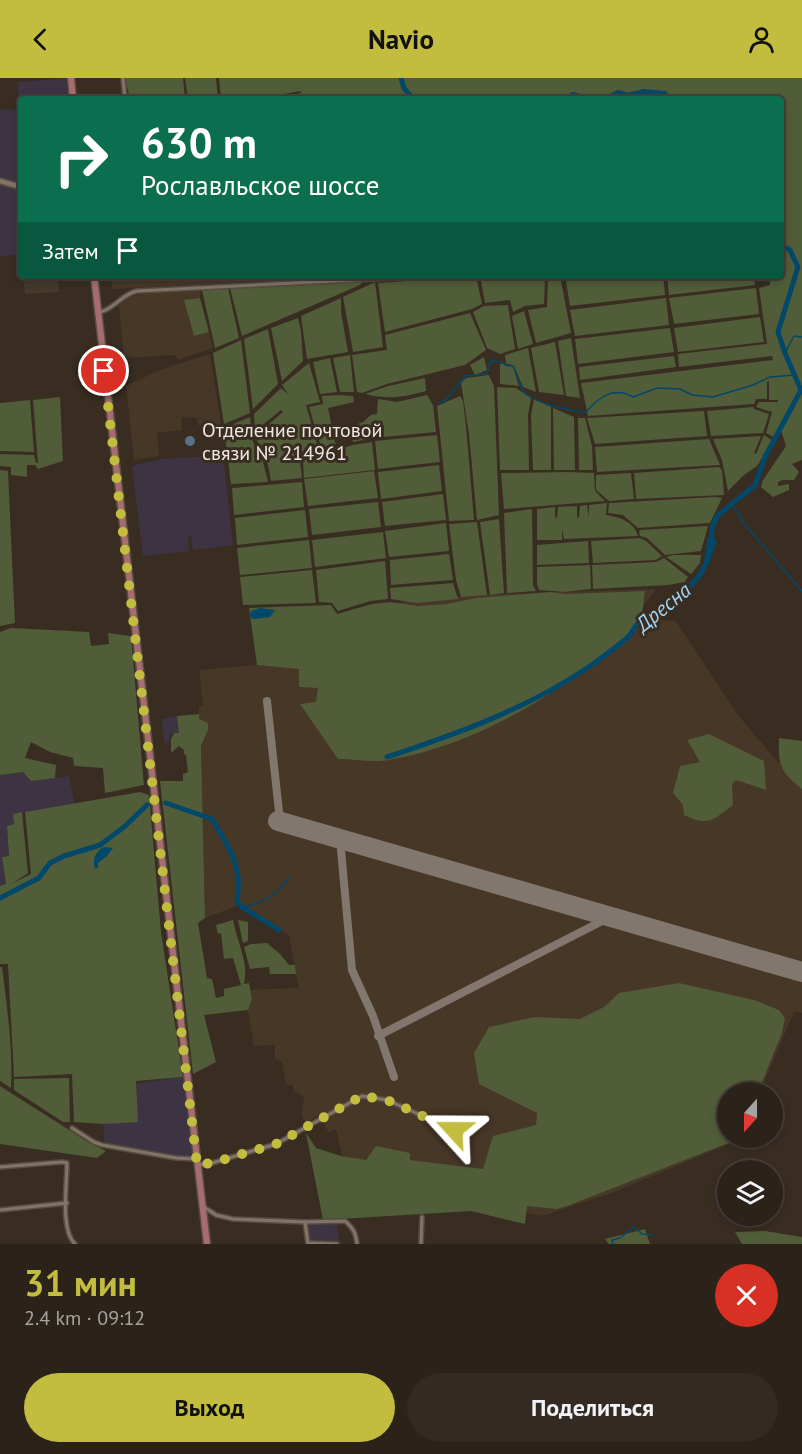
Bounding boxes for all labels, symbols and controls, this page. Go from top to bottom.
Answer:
text: Navio [368,22,434,56]
icon: back [24,23,57,56]
icon: person [745,23,778,56]
text: 630 m [141,115,257,170]
icon: right [42,120,120,198]
text: Рославльское шоссе [141,168,379,202]
icon: arrive [111,234,144,267]
text: Затем [42,237,99,265]
pin [78,345,129,396]
icon: arrive [87,354,120,387]
place label: Отделение почтовой связи № 214961 [202,417,382,466]
marker: Отделение почтовой связи № 214961 [183,434,197,448]
water label: Дресна [628,576,697,639]
north arrow [717,1082,783,1148]
map controls [717,1082,783,1226]
position arrow [422,1098,486,1162]
button: layers [717,1160,783,1226]
text: 31 мин [24,1259,137,1306]
button: close [715,1264,778,1327]
text: 2.4 km · 09:12 [24,1305,145,1331]
button: Выход [24,1373,395,1442]
button: Поделиться [407,1373,778,1442]

